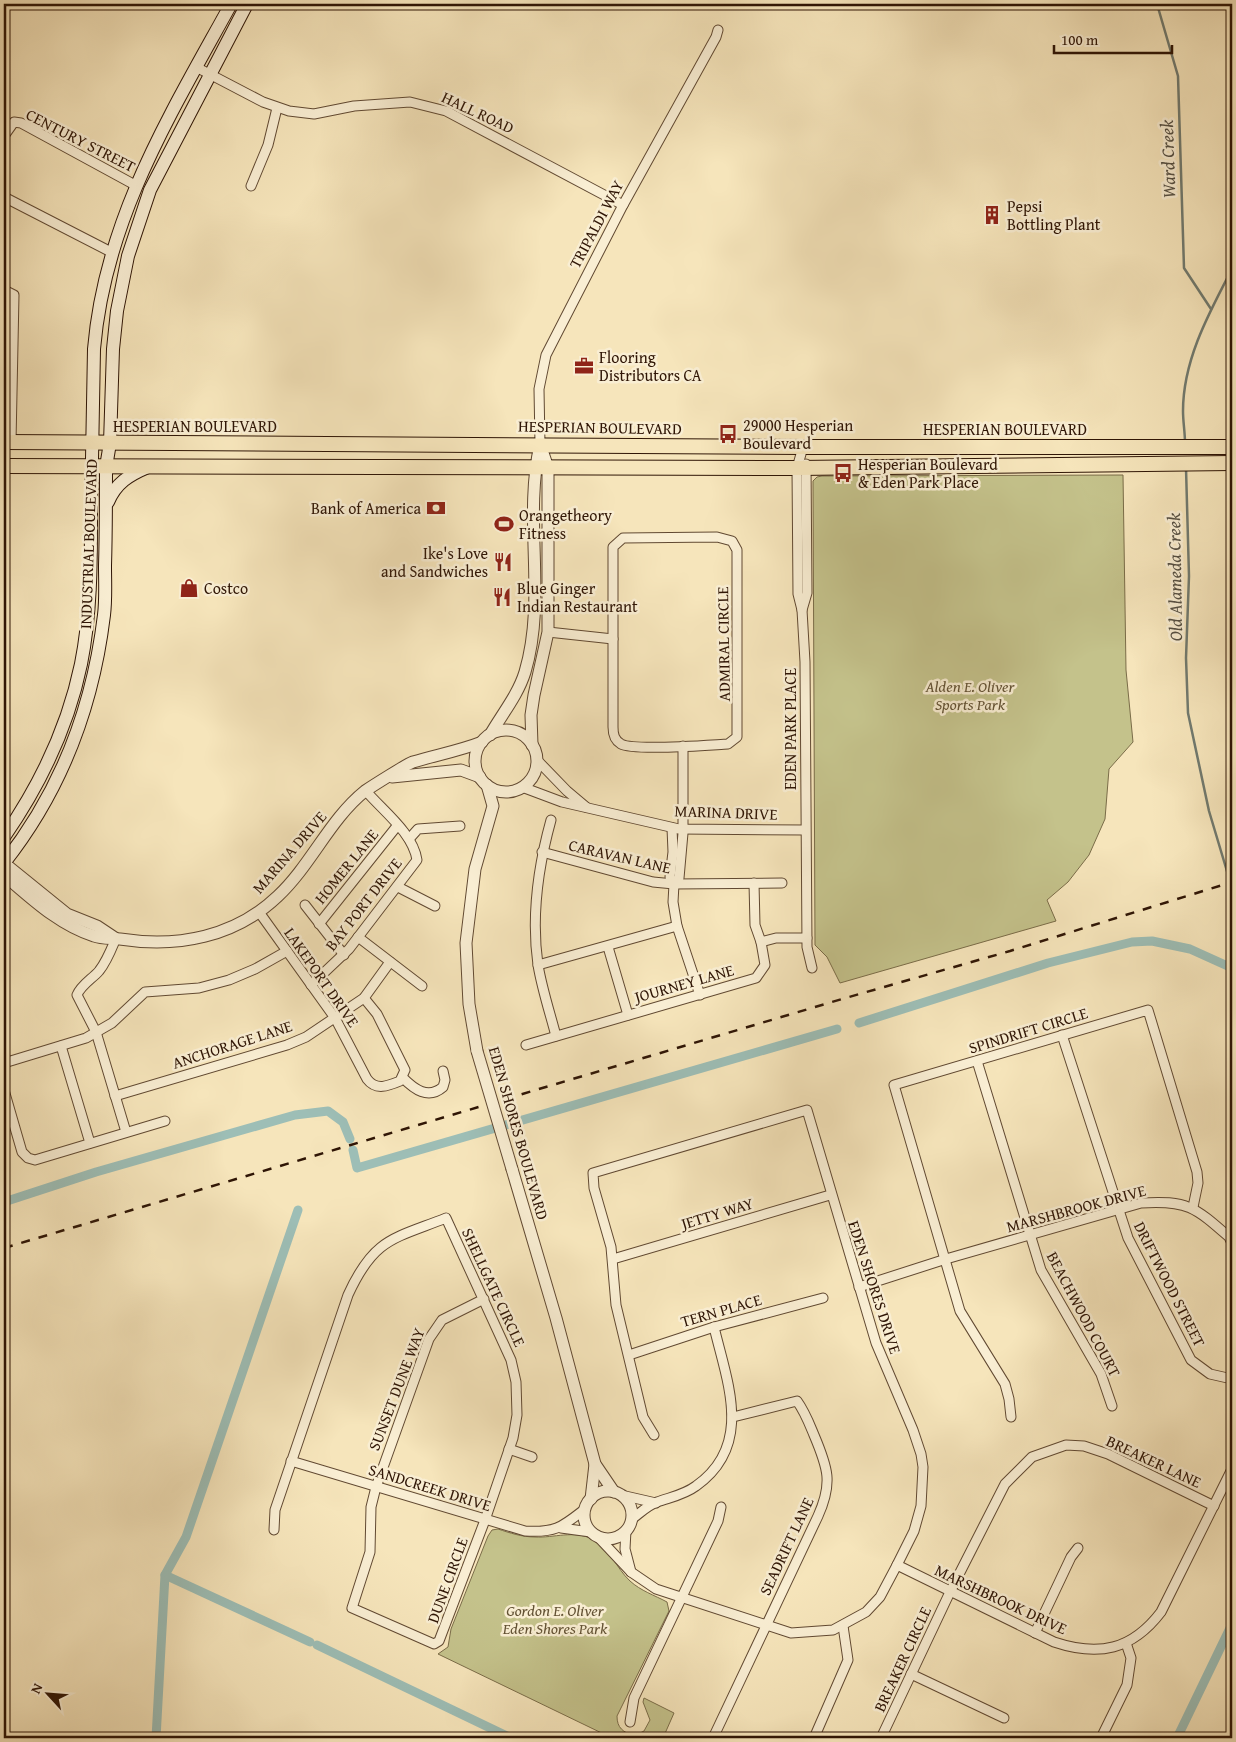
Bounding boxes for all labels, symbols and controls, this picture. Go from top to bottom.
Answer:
scale bar [1054,22,1171,54]
text: 100 m [1061,29,1099,50]
street label: HALL ROAD [438,85,518,139]
street label: CENTURY STREET [22,102,140,178]
water label: Ward Creek [1153,119,1182,199]
street label: TRIPALDI WAY [563,175,629,272]
place label: Pepsi Bottling Plant [1007,194,1101,236]
building icon: Pepsi Bottling Plant [981,204,1003,226]
place label: Flooring Distributors CA [599,345,702,387]
office icon: Flooring Distributors CA [573,355,595,377]
place label: 29000 Hesperian Boulevard [743,413,853,455]
street label: HESPERIAN BOULEVARD [113,414,277,438]
street label: HESPERIAN BOULEVARD [518,414,682,440]
street label: HESPERIAN BOULEVARD [923,417,1087,441]
bus stop icon: 29000 Hesperian Boulevard [717,423,739,445]
place label: Hesperian Boulevard & Eden Park Place [858,452,998,494]
street label: INDUSTRIAL BOULEVARD [73,458,103,630]
bus stop icon: Hesperian Boulevard & Eden Park Place [832,462,854,484]
place label: Bank of America [311,496,421,520]
bank icon: Bank of America [425,497,447,519]
place label: Orangetheory Fitness [519,503,612,545]
water label: Old Alameda Creek [1160,512,1189,641]
sports icon: Orangetheory Fitness [493,513,515,535]
place label: Ike's Love and Sandwiches [381,541,488,583]
restaurant icon: Ike's Love and Sandwiches [492,551,514,573]
place label: Costco [204,576,248,600]
place label: Blue Ginger Indian Restaurant [517,576,638,618]
shop icon: Costco [178,577,200,599]
restaurant icon: Blue Ginger Indian Restaurant [491,586,513,608]
street label: ADMIRAL CIRCLE [710,586,736,702]
street label: EDEN PARK PLACE [778,668,802,790]
park label: Alden E. Oliver Sports Park [924,674,1016,716]
street label: MARINA DRIVE [674,798,778,826]
street label: MARINA DRIVE [246,805,332,899]
street label: HOMER LANE [308,823,384,909]
street label: CARAVAN LANE [567,833,673,879]
street label: BAY PORT DRIVE [319,852,407,956]
street label: LAKEPORT DRIVE [279,922,365,1032]
street label: JOURNEY LANE [630,957,736,1009]
street label: SPINDRIFT CIRCLE [966,1000,1090,1060]
street label: ANCHORAGE LANE [169,1013,295,1075]
street label: EDEN SHORES BOULEVARD [483,1043,555,1223]
street label: MARSHBROOK DRIVE [1004,1178,1148,1238]
street label: JETTY WAY [676,1191,756,1236]
street label: EDEN SHORES DRIVE [842,1217,908,1357]
street label: DRIFTWOOD STREET [1128,1217,1212,1351]
street label: SHELLGATE CIRCLE [456,1224,532,1350]
street label: BEACHWOOD COURT [1041,1247,1127,1381]
street label: TERN PLACE [678,1287,764,1333]
street label: SUNSET DUNE WAY [362,1324,431,1454]
street label: BREAKER LANE [1103,1428,1205,1494]
street label: SANDCREEK DRIVE [366,1457,494,1517]
street label: SEADRIFT LANE [753,1493,819,1599]
street label: DUNE CIRCLE [420,1534,474,1626]
street label: MARSHBROOK DRIVE [931,1558,1071,1640]
park label: Gordon E. Oliver Eden Shores Park [502,1598,608,1640]
street label: BREAKER CIRCLE [867,1602,937,1716]
north arrow [22,1670,72,1720]
text: N [25,1679,48,1697]

